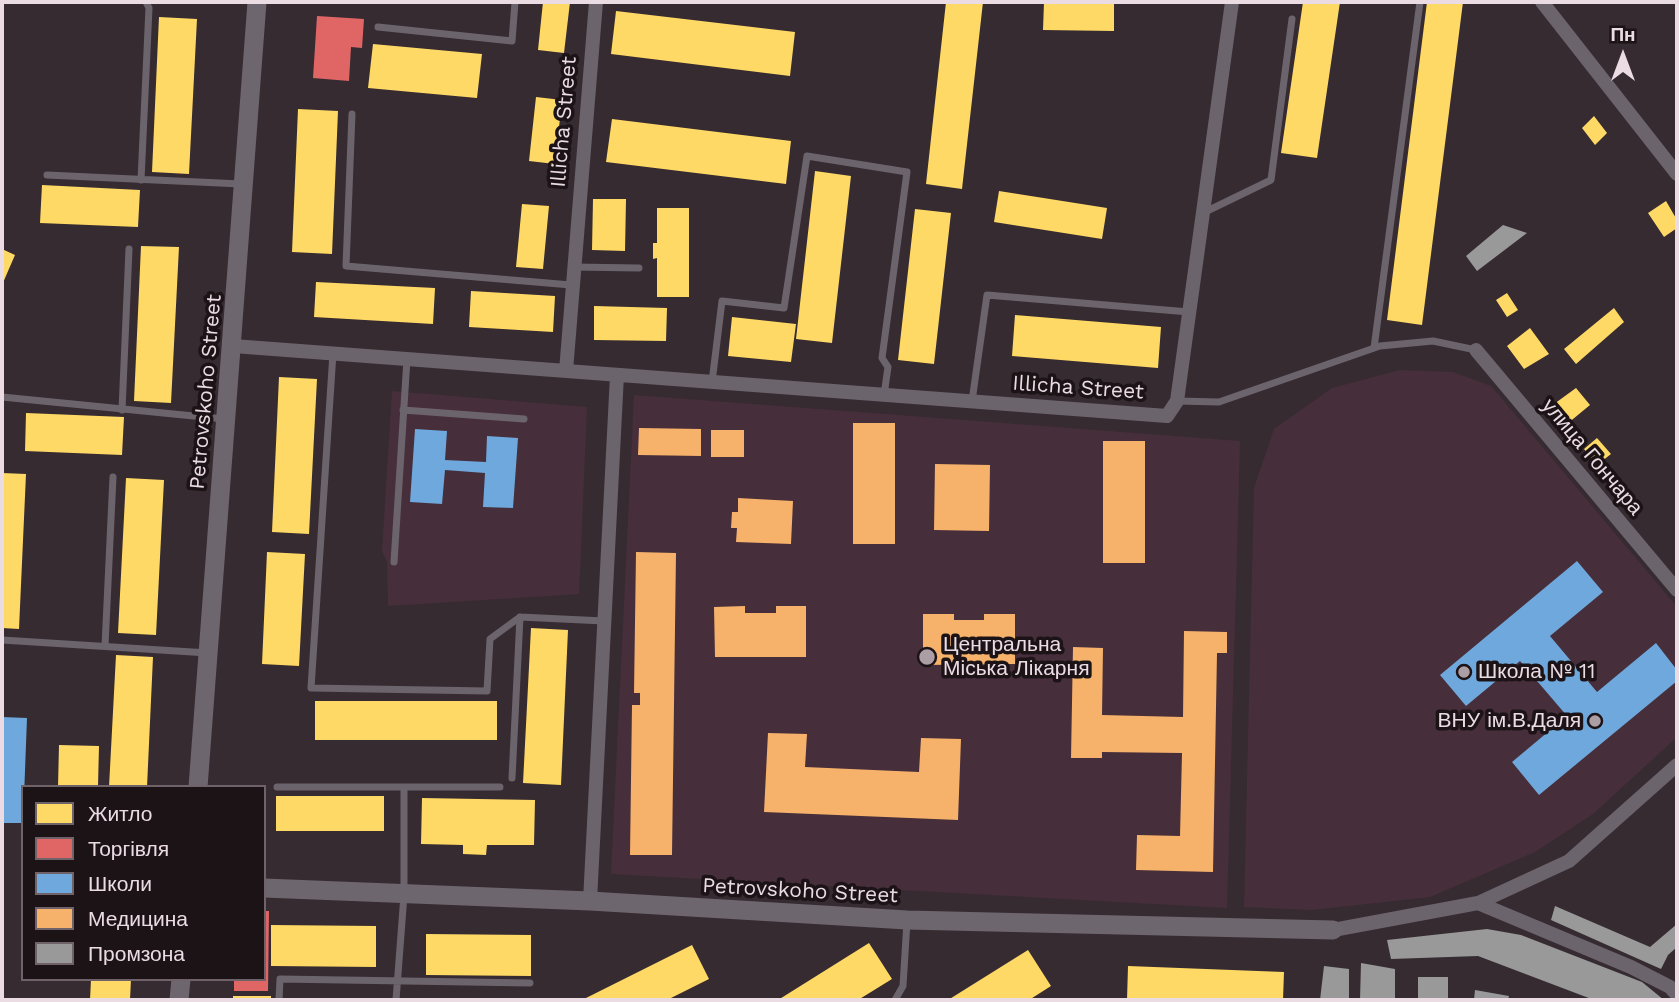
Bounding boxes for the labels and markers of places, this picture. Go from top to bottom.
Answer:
place label: Центральна Міська Лікарня [943,632,1090,682]
marker: Центральна Міська Лікарня [917,647,937,667]
place label: Школа № 11 [1478,659,1595,685]
marker: Школа № 11 [1456,664,1472,680]
place label: ВНУ ім.В.Даля [1438,708,1581,734]
marker: ВНУ ім.В.Даля [1587,713,1603,729]

